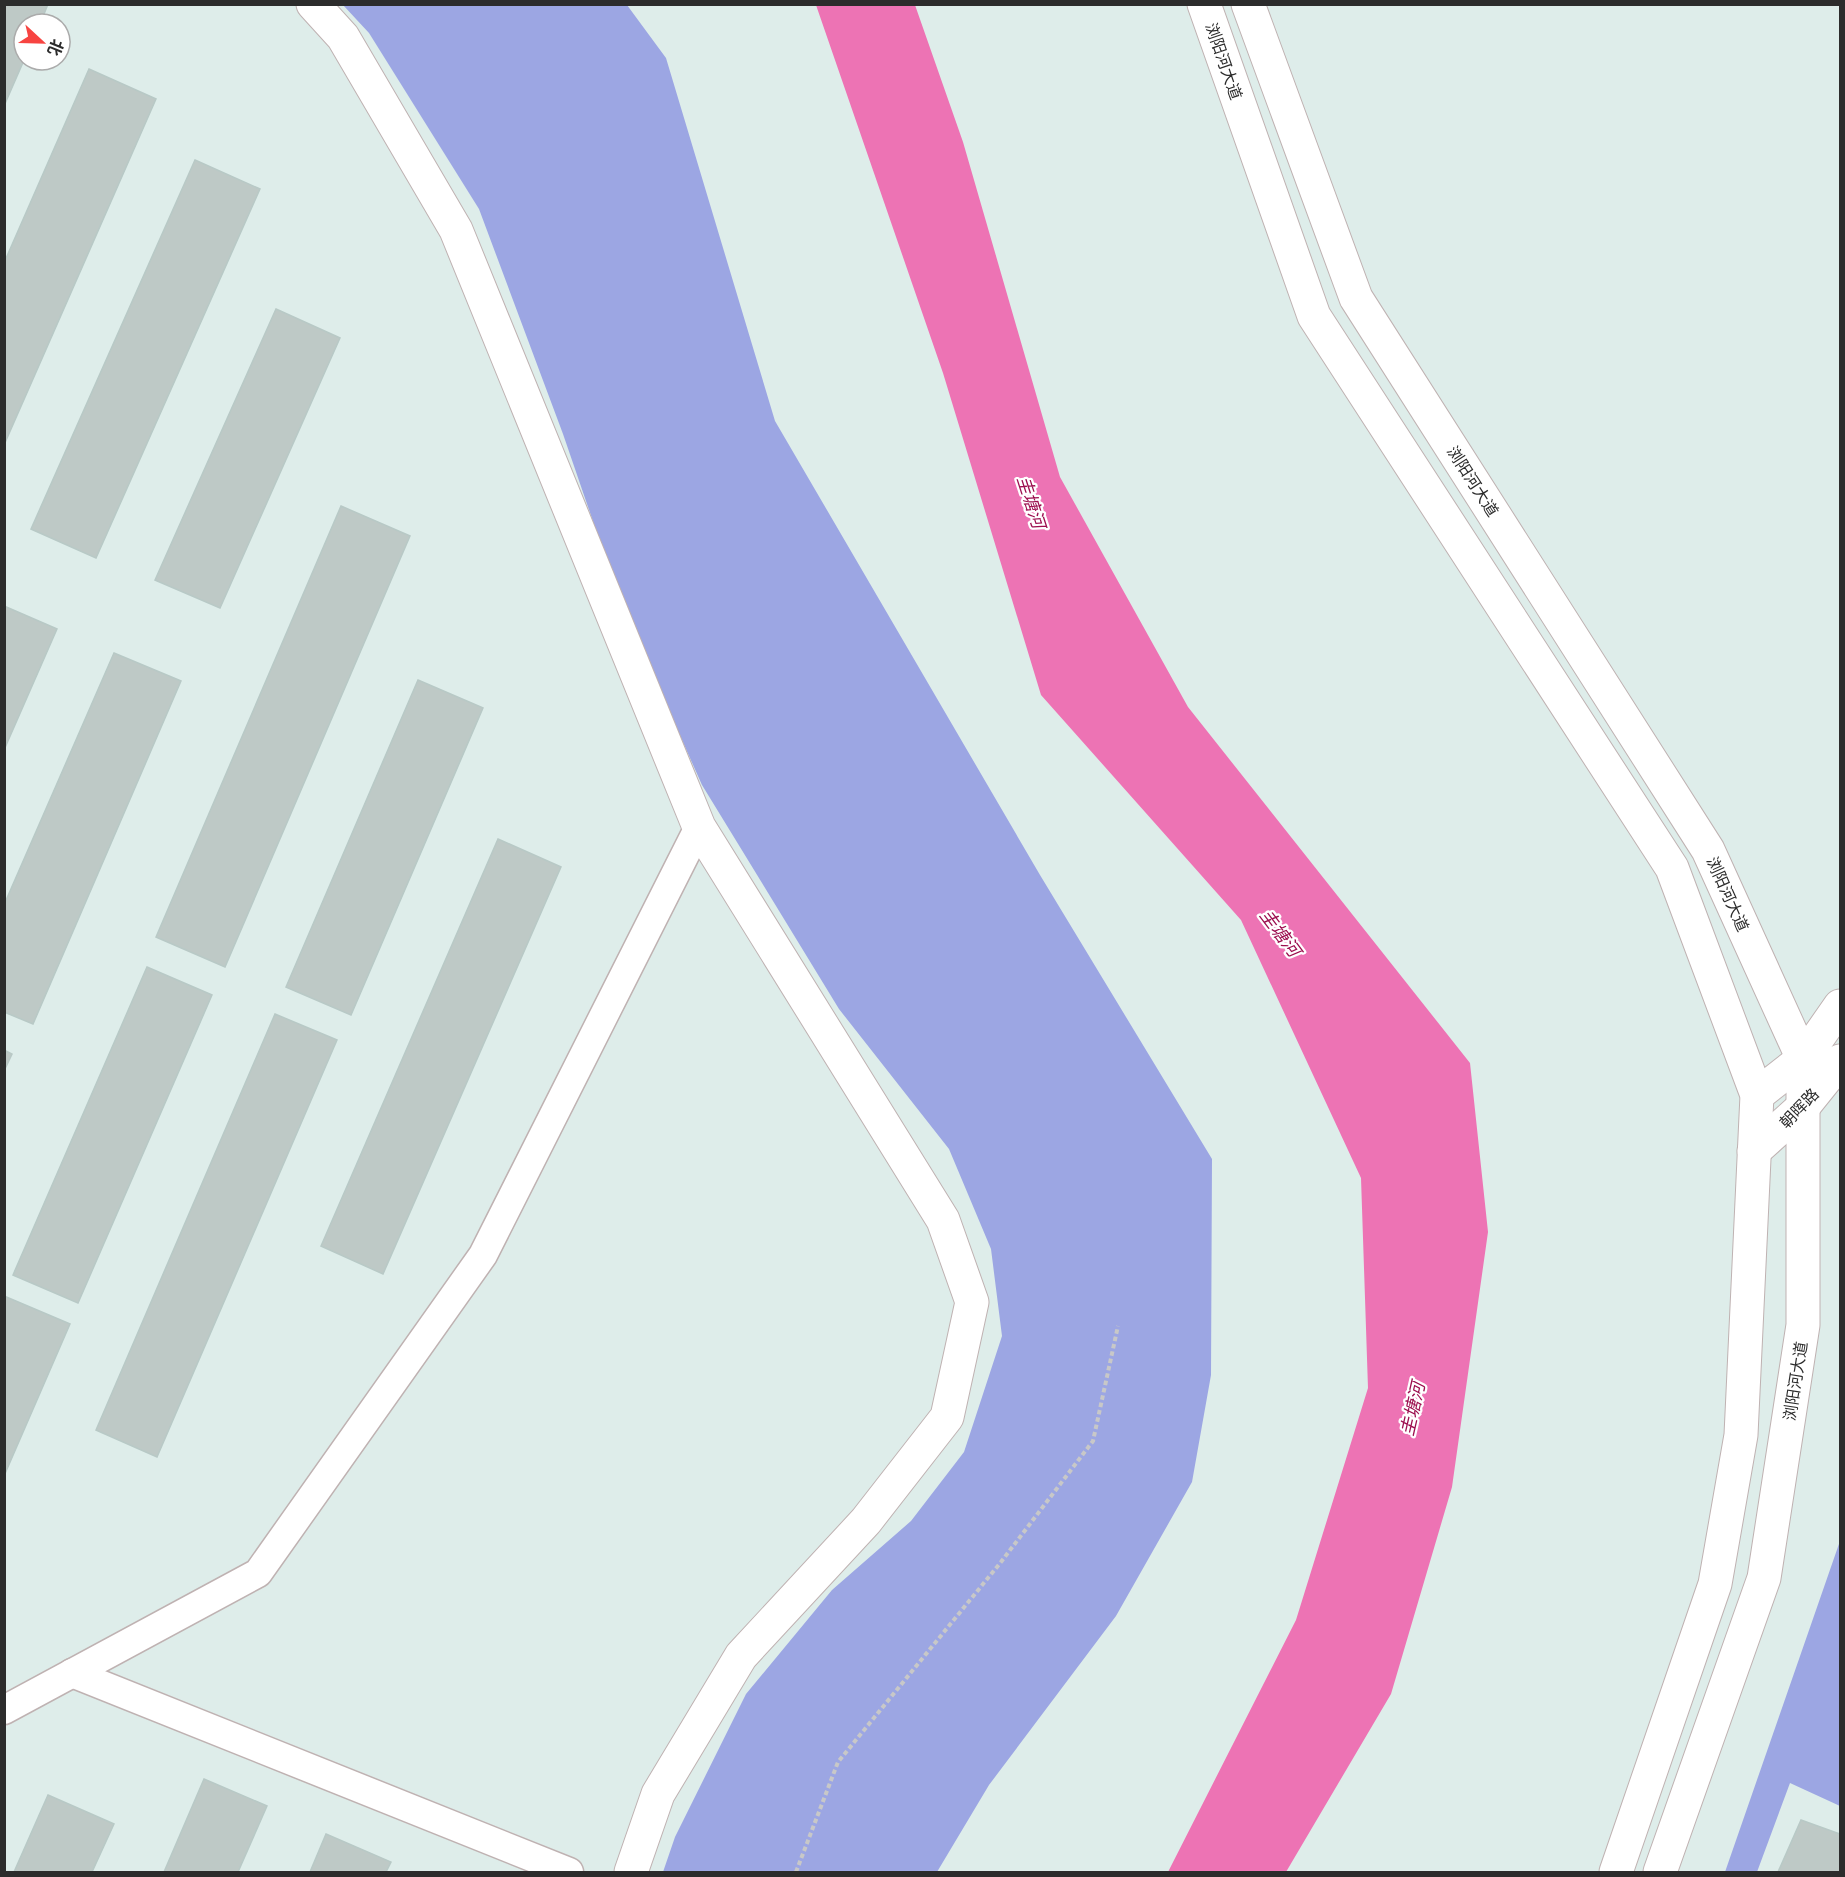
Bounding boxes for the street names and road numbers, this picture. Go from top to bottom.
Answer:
street label: 浏阳河大道 [1200,20,1247,103]
street label: 浏阳河大道 [1441,441,1504,521]
street label: 浏阳河大道 [1701,853,1754,935]
street label: 朝晖路 [1774,1083,1824,1134]
street label: 浏阳河大道 [1778,1340,1813,1422]

